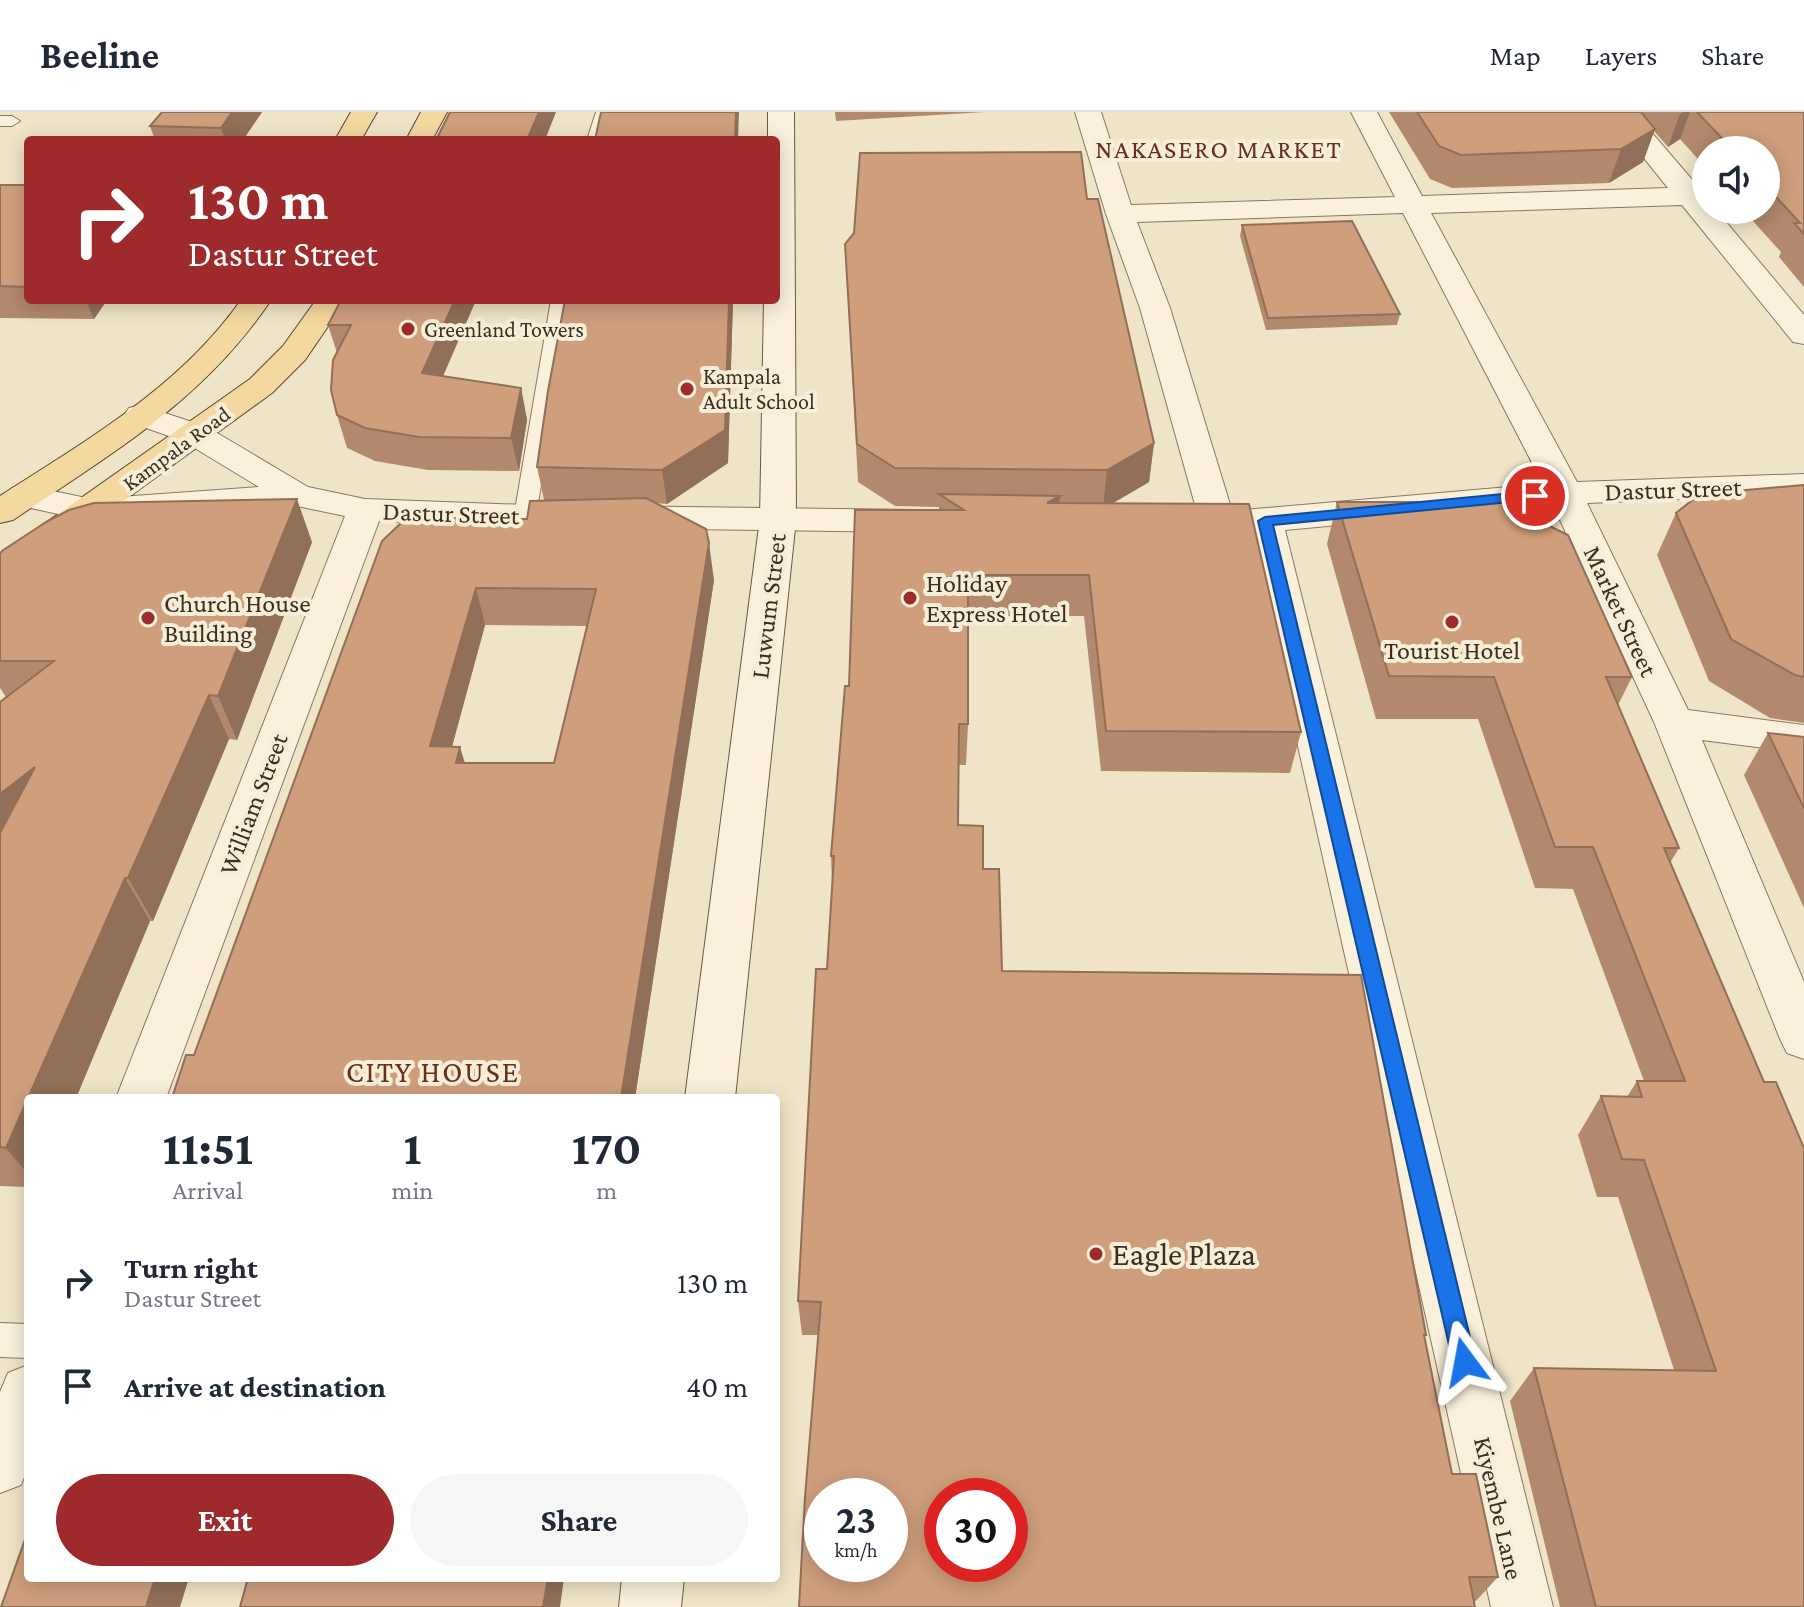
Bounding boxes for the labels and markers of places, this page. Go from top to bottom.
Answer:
place label: Greenland Towers [424,317,584,342]
marker: Greenland Towers [399,320,417,338]
place label: Kampala Adult School [703,364,815,414]
marker: Kampala Adult School [678,380,696,398]
pin [1501,462,1569,530]
place label: Holiday Express Hotel [926,569,1068,628]
place label: Church House Building [164,589,311,648]
marker: Holiday Express Hotel [901,589,919,607]
marker: Church House Building [139,609,157,627]
marker: Tourist Hotel [1443,613,1461,631]
place label: Tourist Hotel [1384,636,1520,665]
place label: Eagle Plaza [1112,1236,1256,1272]
marker: Eagle Plaza [1087,1245,1105,1263]

